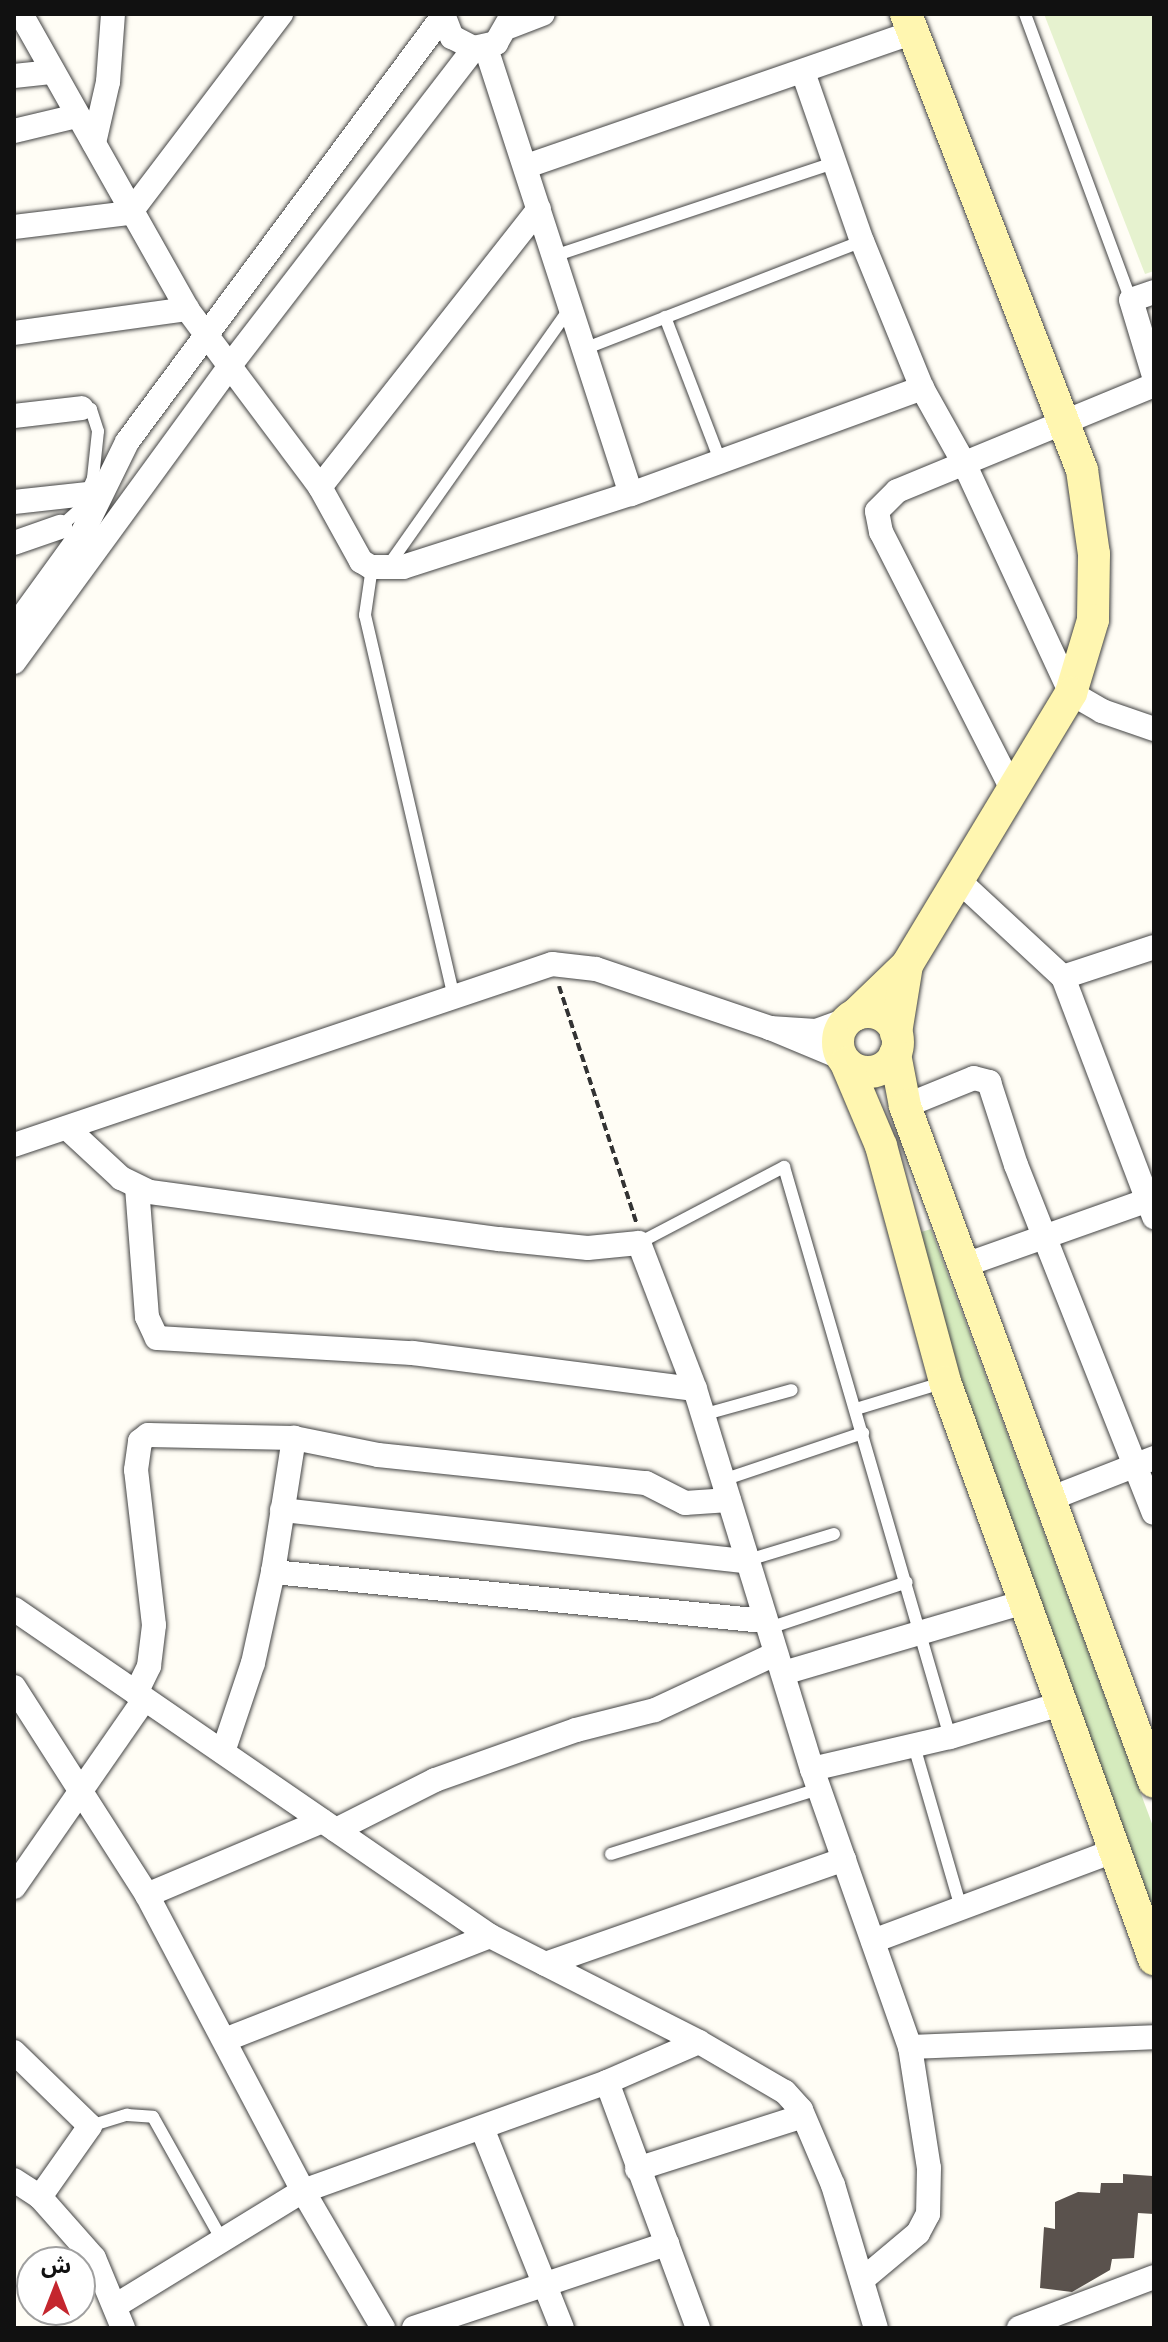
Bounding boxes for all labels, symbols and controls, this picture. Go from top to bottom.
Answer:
north arrow [16,2246,96,2326]
text: ش [41,2249,71,2279]

